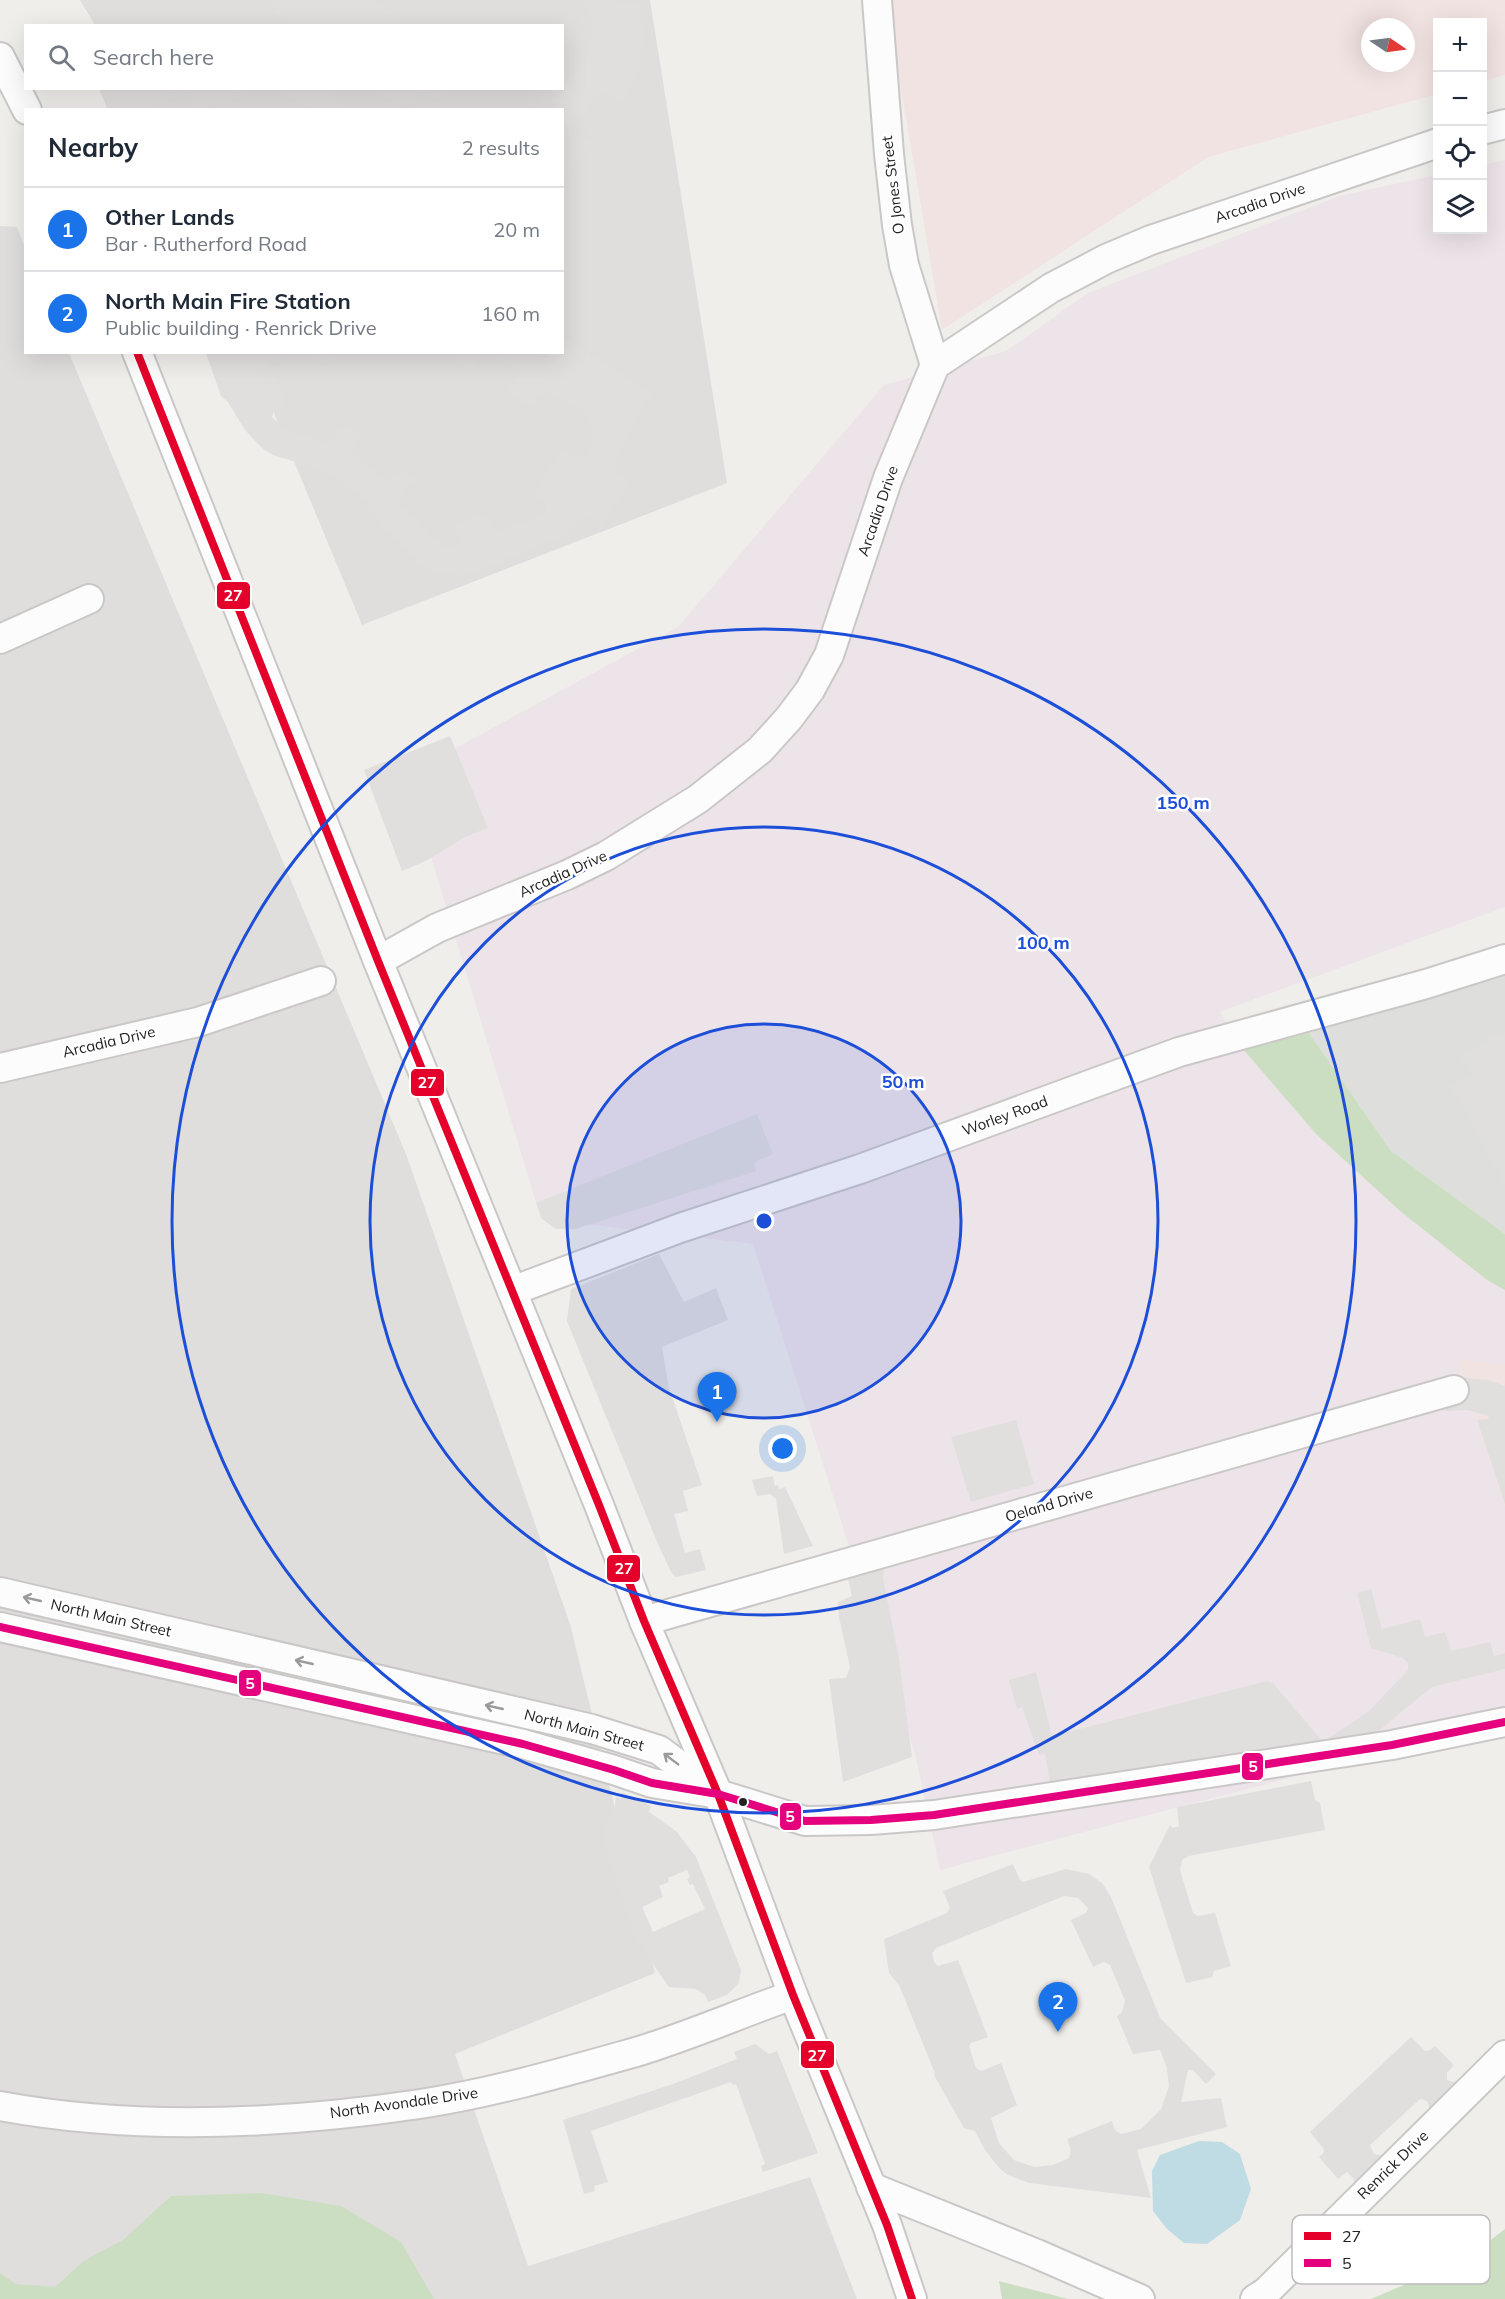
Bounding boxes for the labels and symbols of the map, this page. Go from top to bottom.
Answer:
north arrow [1361,18,1415,72]
street label: O Jones Street [877,135,908,235]
street label: Arcadia Drive [1212,178,1308,227]
street label: Arcadia Drive [853,463,902,559]
line badge: 27 [216,581,251,610]
text: 27 [223,585,243,605]
text: 150 m [1156,791,1210,814]
street label: Arcadia Drive [516,846,610,901]
text: 100 m [1016,931,1070,954]
street label: Arcadia Drive [61,1022,157,1061]
line badge: 27 [410,1068,445,1097]
text: 50 m [882,1070,924,1093]
text: 27 [417,1072,437,1092]
street label: Worley Road [959,1091,1050,1140]
centre of rings [754,1211,774,1231]
pin: 1 [698,1372,736,1422]
your location [768,1434,797,1463]
street label: Oeland Drive [1003,1483,1095,1526]
line badge: 27 [606,1554,641,1583]
text: 27 [614,1558,634,1578]
one-way arrow [23,1593,42,1605]
street label: North Main Street [49,1594,173,1641]
one-way arrow [294,1656,313,1668]
line badge: 5 [238,1669,262,1697]
text: 5 [245,1673,255,1693]
one-way arrow [484,1700,503,1712]
street label: North Main Street [522,1704,646,1755]
one-way arrow [663,1752,679,1765]
line badge: 5 [1241,1752,1264,1781]
text: 5 [1248,1756,1258,1776]
unlabelled marker [737,1796,749,1808]
line badge: 5 [779,1802,802,1831]
text: 5 [785,1806,795,1826]
pin: 2 [1038,1982,1078,2032]
line badge: 27 [800,2040,835,2069]
text: 27 [807,2045,827,2065]
street label: North Avondale Drive [329,2083,479,2122]
street label: Renrick Drive [1353,2126,1432,2203]
legend [1292,2215,1490,2284]
text: 27 [1342,2226,1361,2246]
text: 5 [1342,2253,1352,2273]

